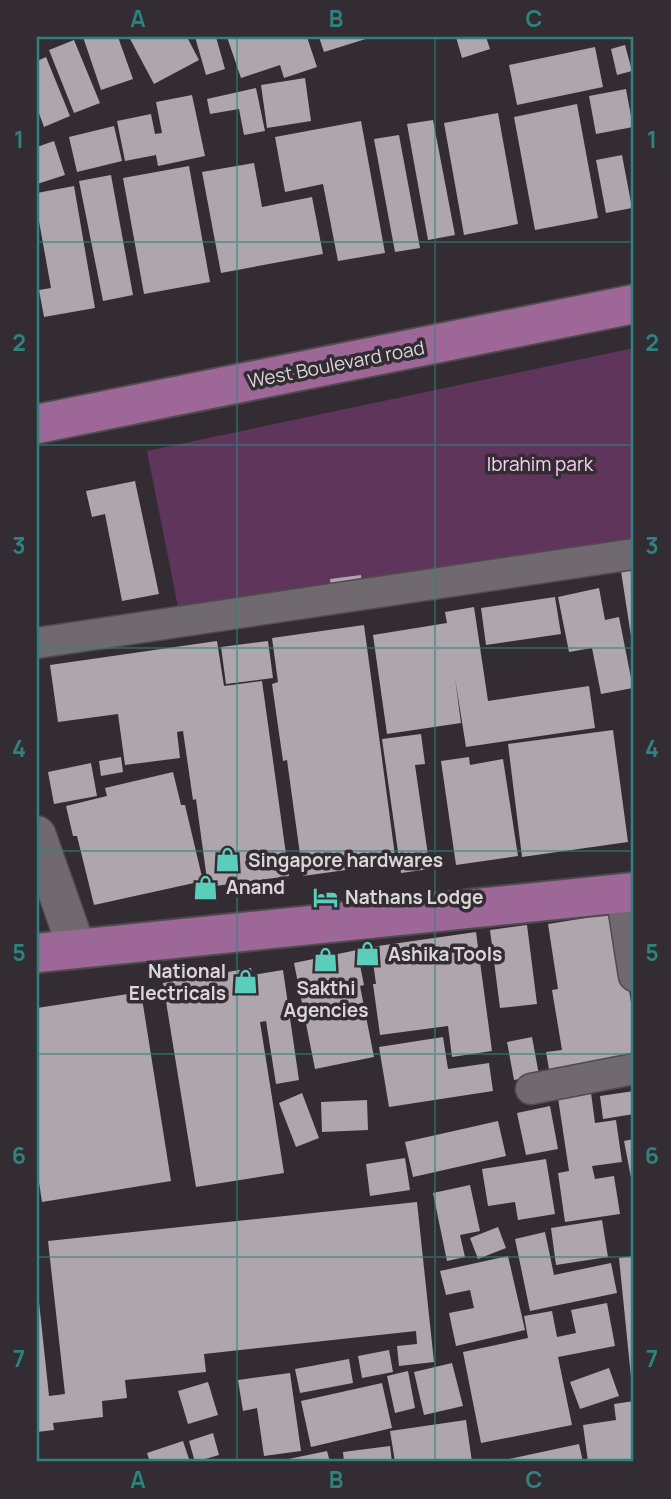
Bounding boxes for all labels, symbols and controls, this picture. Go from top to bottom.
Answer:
text: A [130,2,146,34]
text: B [329,2,343,34]
text: C [526,2,543,34]
text: 1 [14,123,24,155]
text: 1 [647,123,657,155]
text: 2 [12,326,26,358]
text: 2 [645,326,659,358]
street label: West Boulevard road [245,334,427,394]
park label: Ibrahim park [487,451,594,477]
text: 3 [12,529,26,561]
text: 3 [645,529,659,561]
text: 4 [12,732,26,764]
text: 4 [645,732,659,764]
shop icon: Singapore hardwares [214,846,242,874]
place label: Singapore hardwares [248,847,443,873]
shop icon: Anand [192,873,220,901]
place label: Anand [226,874,285,900]
hotel icon: Nathans Lodge [311,883,339,911]
place label: Nathans Lodge [345,884,483,910]
text: 5 [12,936,26,968]
text: 5 [645,936,659,968]
shop icon: Ashika Tools [354,940,382,968]
place label: Ashika Tools [388,941,502,967]
shop icon: Sakthi Agencies [312,946,340,974]
place label: National Electricals [129,958,226,1006]
shop icon: National Electricals [232,968,260,996]
place label: Sakthi Agencies [283,975,369,1023]
text: 6 [12,1139,26,1171]
text: 6 [645,1139,659,1171]
text: 7 [13,1342,25,1374]
text: 7 [646,1342,658,1374]
text: A [130,1463,146,1495]
text: B [329,1463,343,1495]
text: C [526,1463,543,1495]

